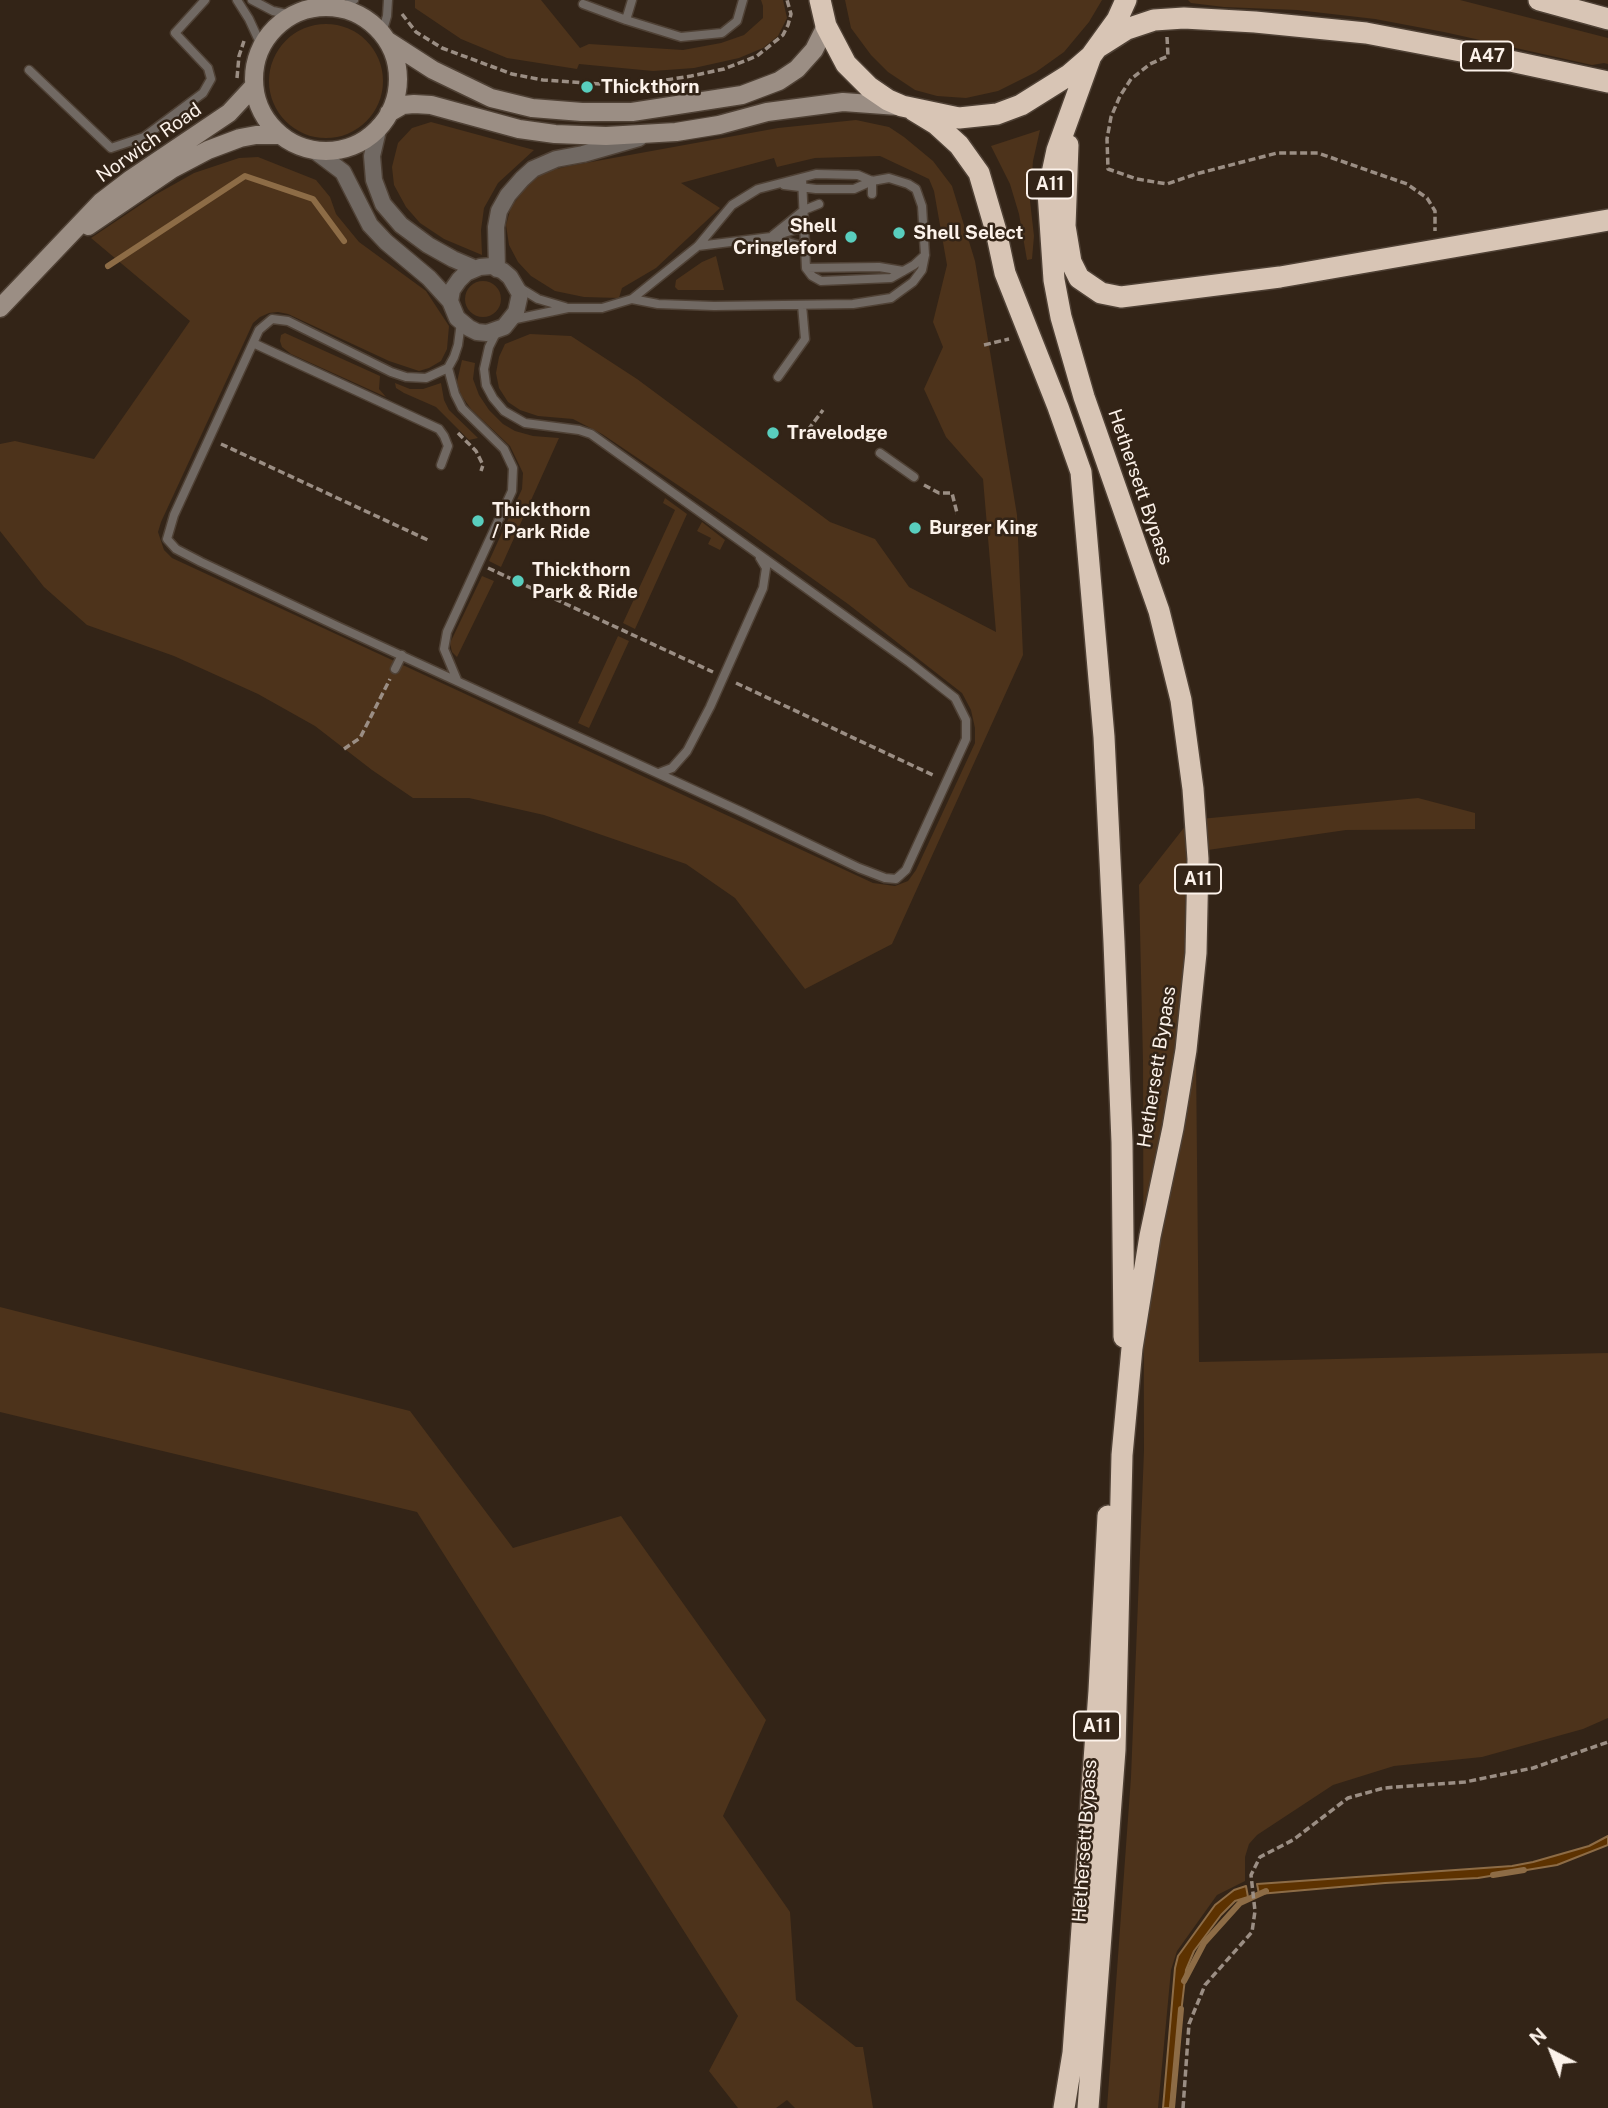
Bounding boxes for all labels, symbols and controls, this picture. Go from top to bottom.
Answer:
road number: A47 [1461,42,1513,70]
place label: Thickthorn [601,76,700,98]
marker: Thickthorn [579,79,595,95]
street label: Norwich Road [92,98,206,188]
road number: A11 [1027,169,1073,198]
place label: Shell Cringleford [733,215,837,259]
place label: Shell Select [913,222,1023,244]
marker: Shell Select [891,225,907,241]
marker: Shell Cringleford [843,229,859,245]
street label: Hethersett Bypass [1103,406,1177,568]
place label: Travelodge [787,422,888,444]
marker: Travelodge [765,425,781,441]
place label: Thickthorn / Park Ride [492,499,591,543]
marker: Thickthorn / Park Ride [470,513,486,529]
place label: Burger King [929,517,1038,539]
marker: Burger King [907,520,923,536]
place label: Thickthorn Park & Ride [532,559,638,603]
marker: Thickthorn Park & Ride [510,573,526,589]
road number: A11 [1175,864,1221,894]
street label: Hethersett Bypass [1133,985,1181,1149]
road number: A11 [1074,1712,1120,1741]
street label: Hethersett Bypass [1068,1759,1102,1923]
north arrow [1517,2017,1587,2087]
text: N [1525,2023,1551,2050]

